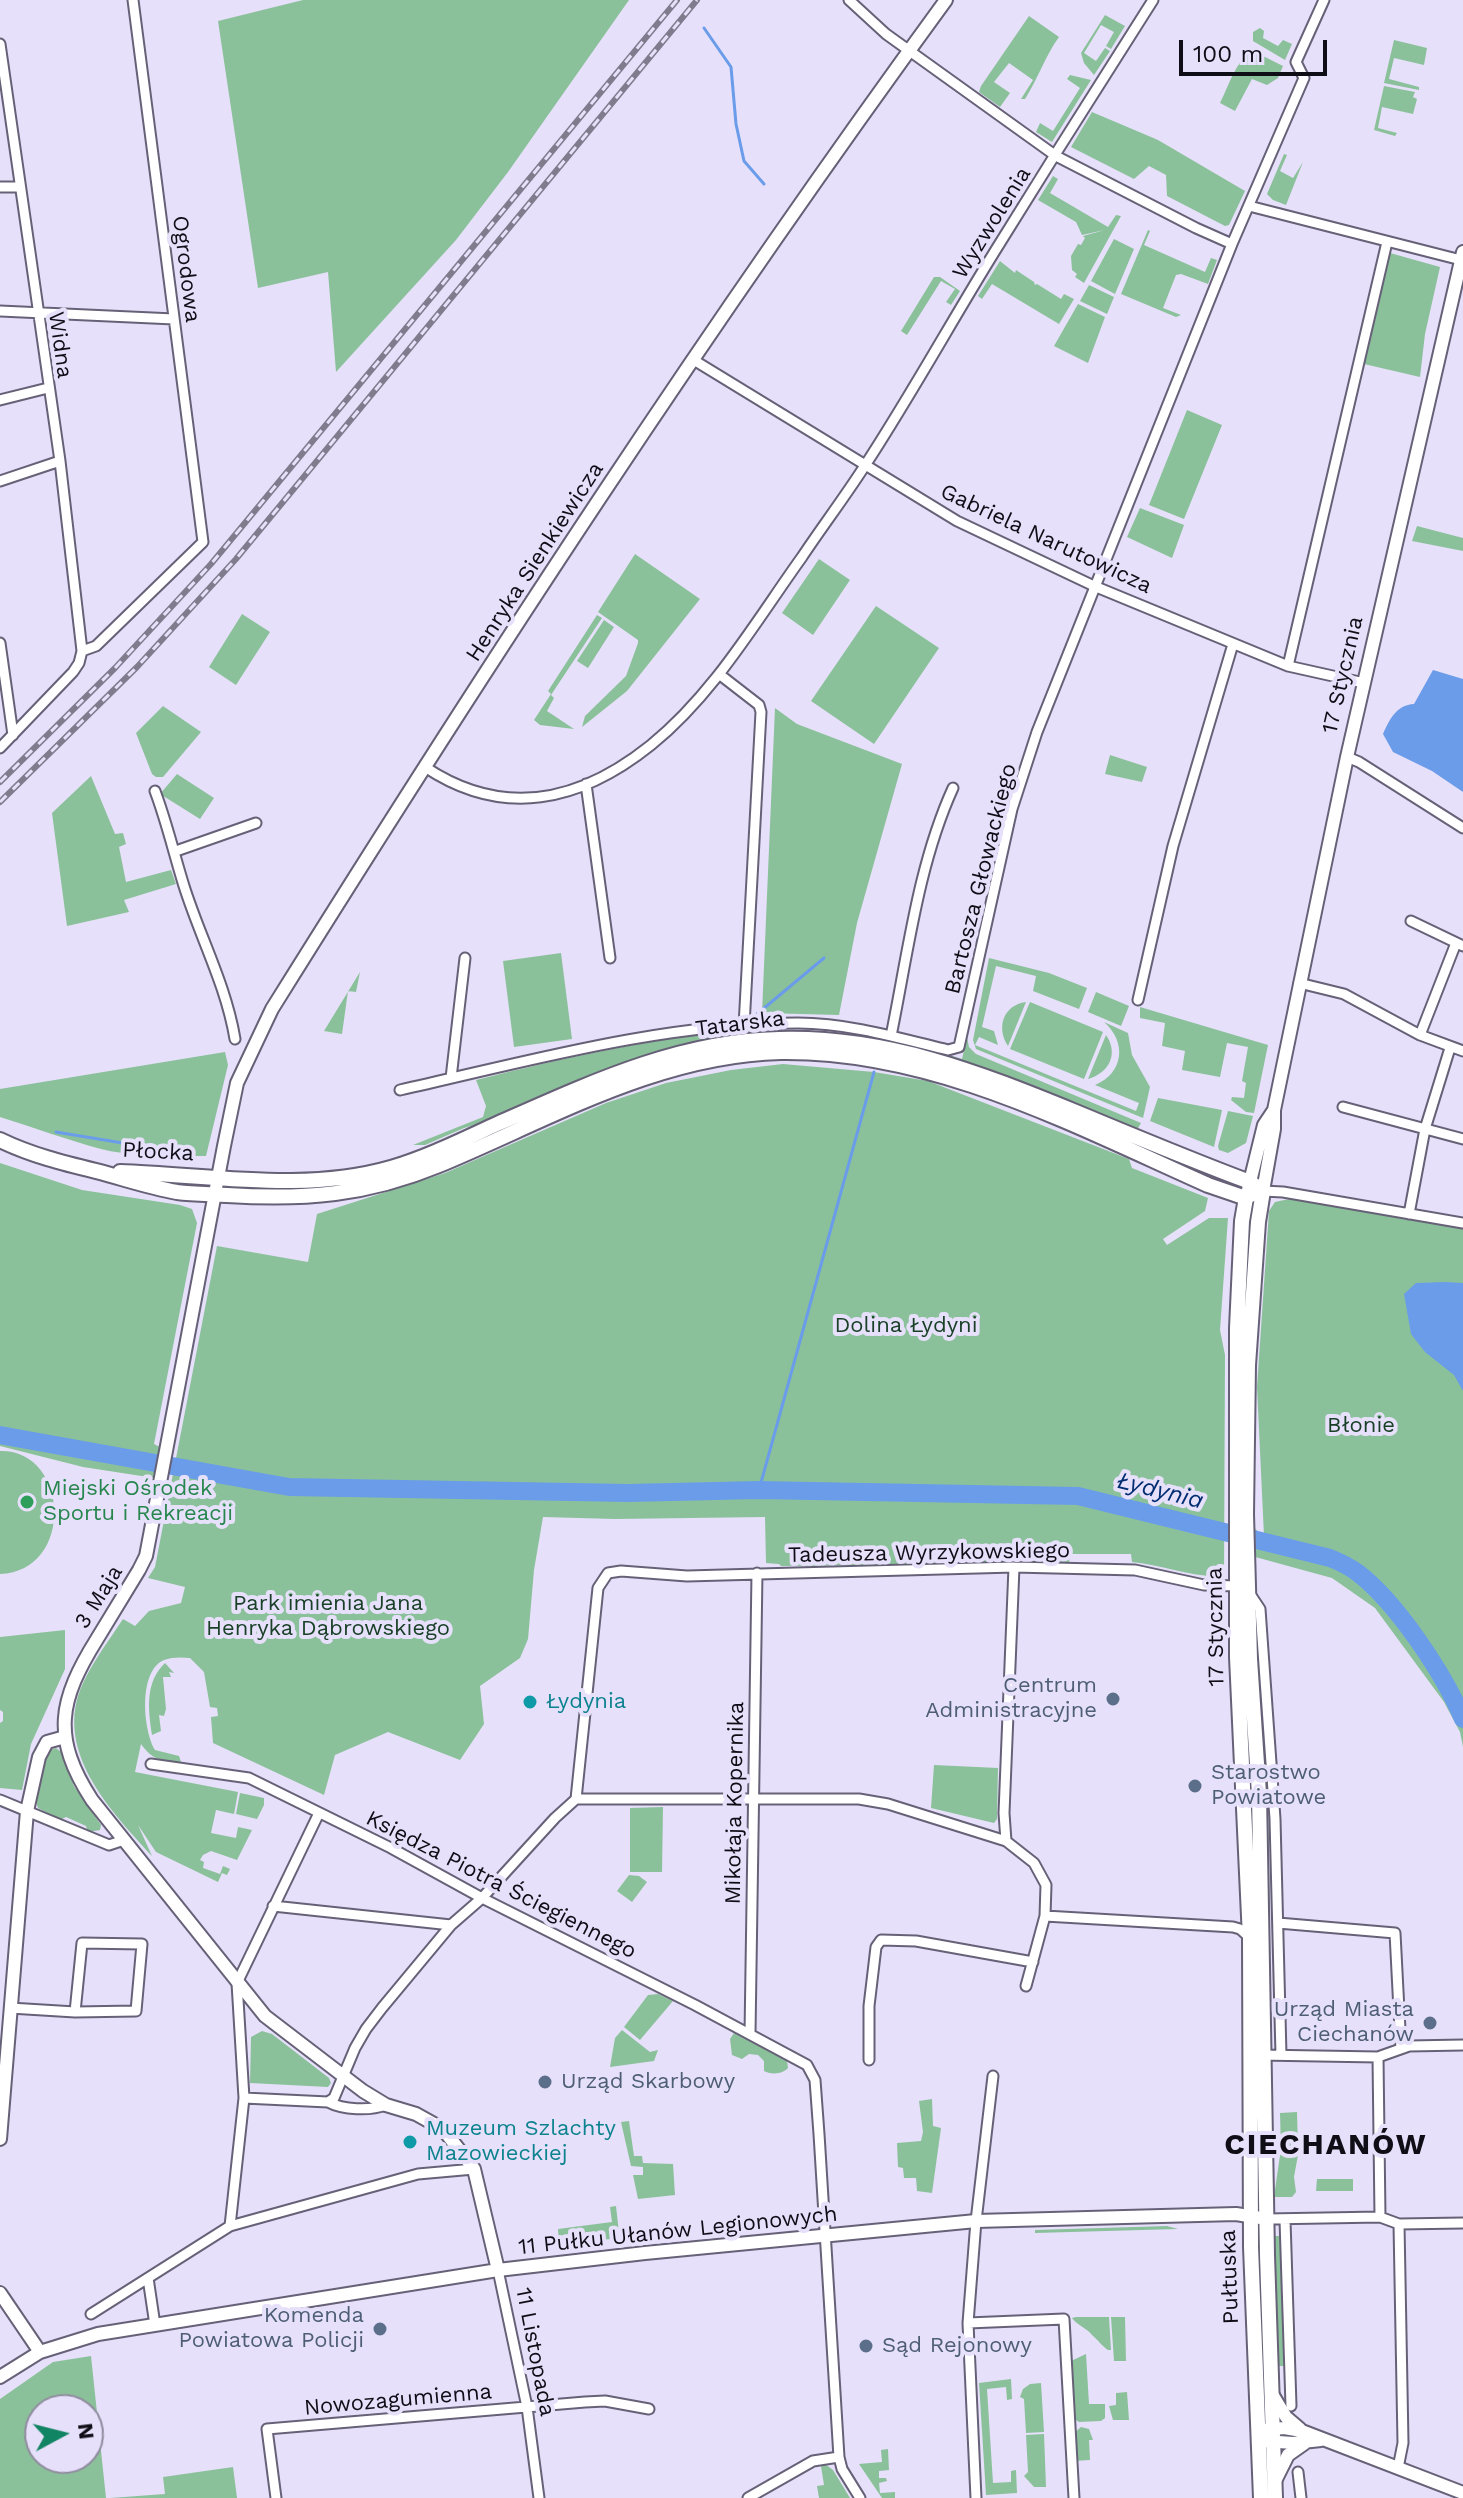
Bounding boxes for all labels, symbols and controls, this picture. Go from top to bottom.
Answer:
scale bar [1183,24,1331,74]
text: 100 m [1193,40,1263,68]
street label: Wyzwolenia [947,162,1037,284]
street label: Ogrodowa [166,214,206,324]
street label: Widna [42,310,78,380]
street label: Henryka Sienkiewicza [461,457,609,667]
street label: Gabriela Narutowicza [936,478,1156,600]
street label: 17 Stycznia [1317,614,1369,736]
street label: Bartosza Głowackiego [940,761,1022,997]
street label: Tatarska [694,1005,786,1043]
street label: Płocka [122,1137,194,1167]
park label: Dolina Łydyni [834,1313,978,1339]
park label: Błonie [1327,1413,1395,1439]
water label: Łydynia [1114,1466,1206,1516]
place label: Miejski Ośrodek Sportu i Rekreacji [43,1476,233,1528]
marker: Miejski Ośrodek Sportu i Rekreacji [18,1493,36,1511]
street label: Tadeusza Wyrzykowskiego [788,1537,1070,1569]
street label: 3 Maja [69,1560,129,1634]
street label: 17 Stycznia [1202,1567,1230,1687]
park label: Park imienia Jana Henryka Dąbrowskiego [206,1591,450,1642]
place label: Centrum Administracyjne [925,1673,1097,1724]
place label: Łydynia [546,1689,626,1715]
marker: Centrum Administracyjne [1104,1690,1122,1708]
marker: Łydynia [521,1693,539,1711]
street label: Mikołaja Kopernika [720,1701,750,1905]
place label: Starostwo Powiatowe [1211,1760,1326,1812]
marker: Starostwo Powiatowe [1186,1777,1204,1795]
street label: Księdza Piotra Ściegiennego [361,1805,641,1965]
place label: Urząd Miasta Ciechanów [1274,1997,1414,2048]
marker: Urząd Miasta Ciechanów [1421,2014,1439,2032]
place label: Urząd Skarbowy [561,2069,735,2095]
marker: Urząd Skarbowy [536,2073,554,2091]
place label: Muzeum Szlachty Mazowieckiej [426,2116,616,2168]
district label: CIECHANÓW [1224,2127,1428,2163]
marker: Muzeum Szlachty Mazowieckiej [401,2133,419,2151]
street label: 11 Pułku Ułanów Legionowych [517,2201,839,2261]
street label: Pułtuska [1215,2229,1245,2325]
street label: 11 Listopada [510,2286,560,2418]
place label: Komenda Powiatowa Policji [178,2303,364,2354]
marker: Komenda Powiatowa Policji [371,2320,389,2338]
place label: Sąd Rejonowy [882,2333,1032,2359]
marker: Sąd Rejonowy [857,2337,875,2355]
street label: Nowozagumienna [303,2379,493,2421]
north arrow [24,2394,104,2474]
text: N [73,2422,100,2441]

